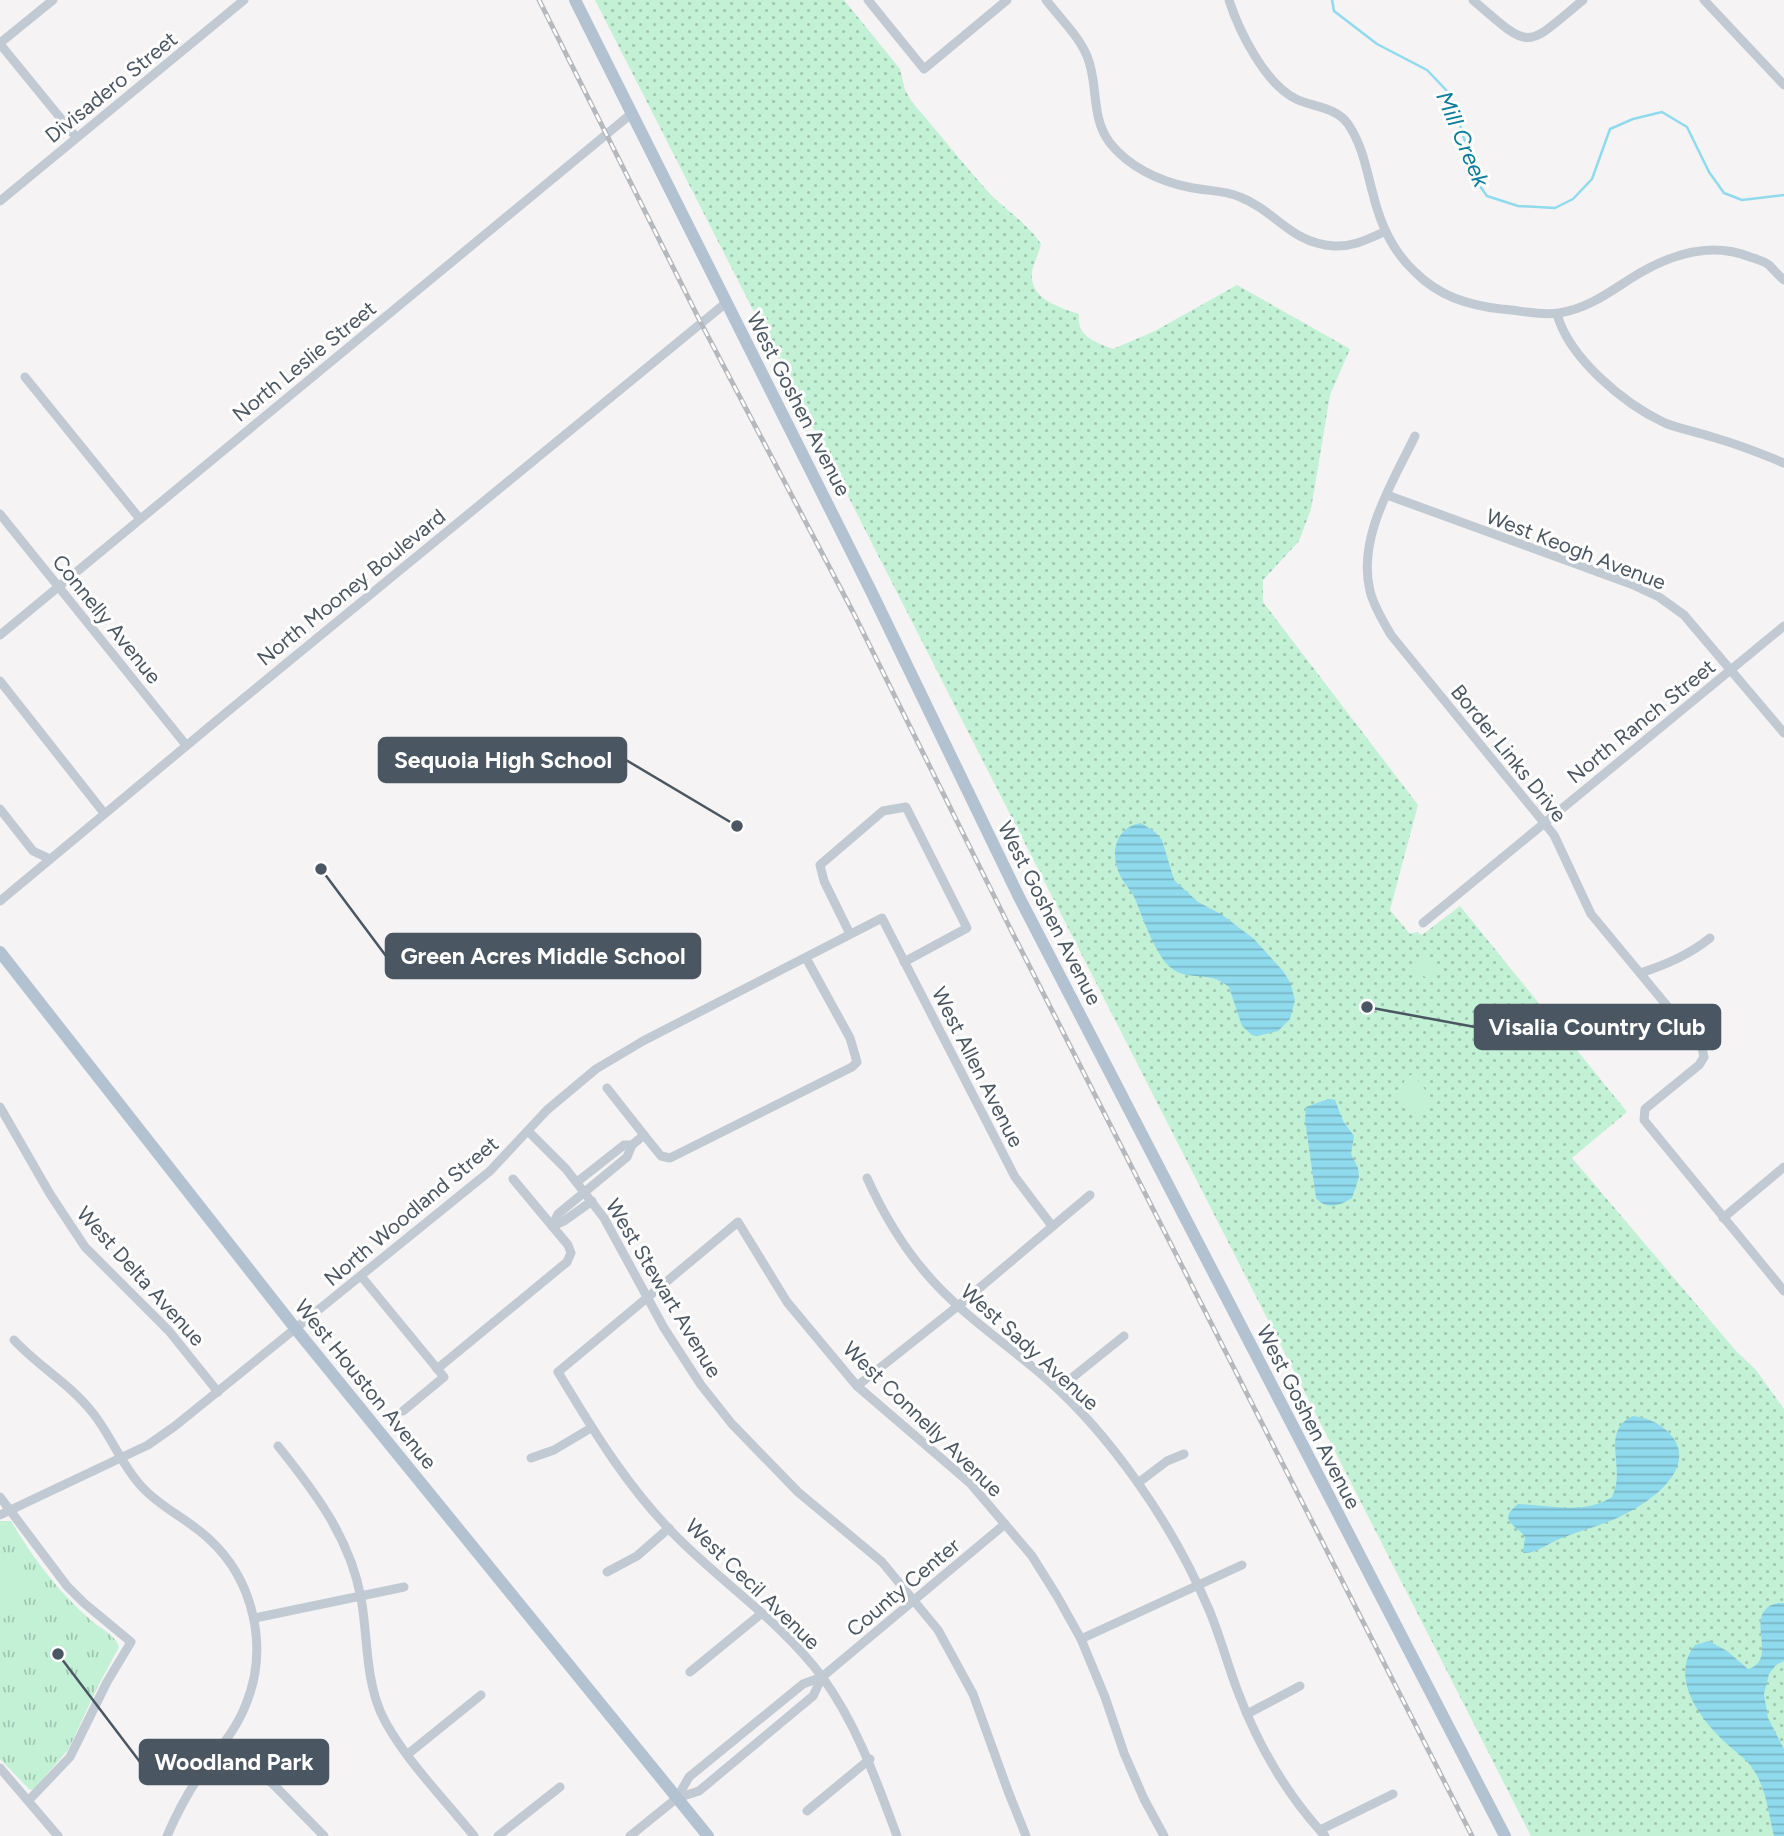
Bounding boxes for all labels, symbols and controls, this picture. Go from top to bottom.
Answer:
street label: Divisadero Street [40,26,182,148]
water label: Mill Creek [1430,87,1496,192]
street label: North Leslie Street [227,295,381,427]
street label: West Goshen Avenue [742,308,856,500]
street label: North Mooney Boulevard [252,503,450,671]
street label: West Keogh Avenue [1483,503,1669,595]
street label: Connelly Avenue [47,549,167,689]
street label: North Ranch Street [1562,654,1720,788]
street label: Border Links Drive [1446,679,1572,827]
callout: Sequoia High School [379,738,626,782]
text: Sequoia High School [394,746,612,774]
street label: West Goshen Avenue [993,817,1107,1009]
callout: Green Acres Middle School [386,934,700,978]
text: Green Acres Middle School [400,942,686,970]
street label: West Allen Avenue [927,983,1029,1151]
callout: Visalia Country Club [1475,1005,1720,1049]
text: Visalia Country Club [1489,1013,1706,1041]
street label: North Woodland Street [319,1131,503,1291]
street label: West Stewart Avenue [601,1194,727,1382]
street label: West Delta Avenue [72,1201,210,1351]
street label: West Sady Avenue [956,1279,1104,1415]
street label: West Houston Avenue [290,1294,442,1474]
street label: West Goshen Avenue [1252,1321,1366,1513]
street label: West Connelly Avenue [838,1336,1008,1502]
street label: West Cecil Avenue [681,1513,825,1655]
street label: County Center [841,1533,965,1641]
callout: Woodland Park [140,1740,328,1784]
text: Woodland Park [154,1748,314,1776]

